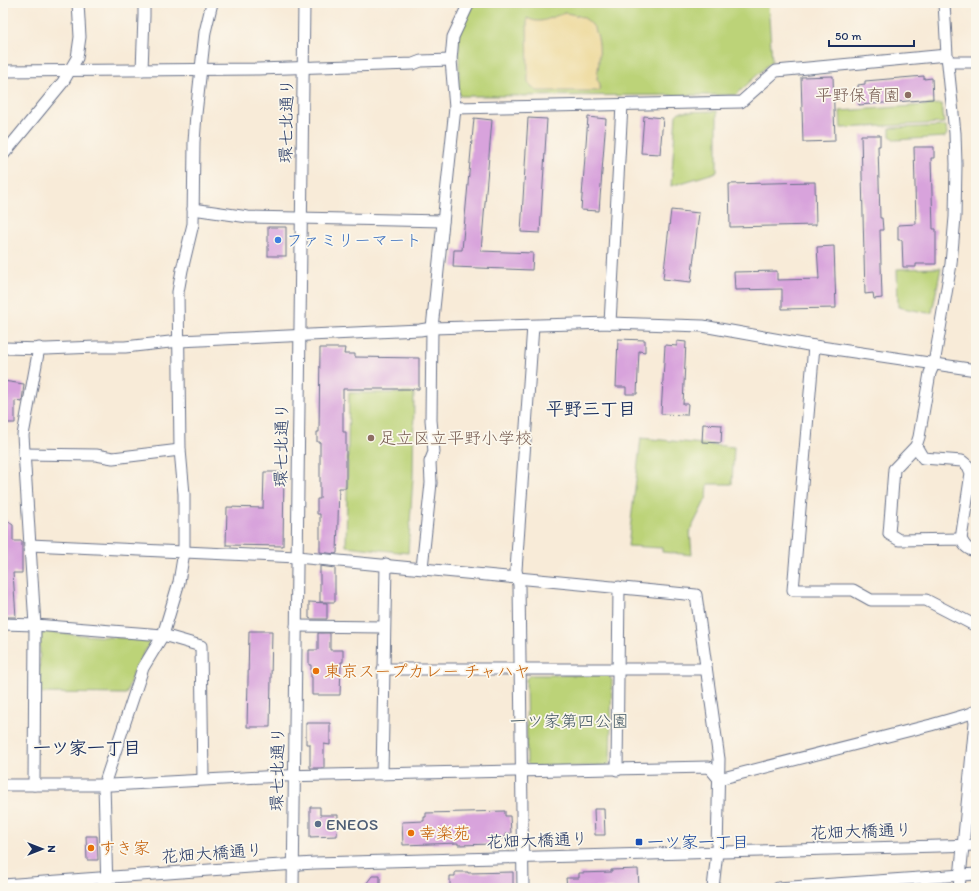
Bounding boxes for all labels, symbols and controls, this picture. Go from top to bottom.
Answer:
scale bar [829,22,914,48]
text: 50 m [835,29,861,43]
street label: 環七北通り [275,78,297,164]
place label: 平野保育園 [815,85,900,105]
marker: 平野保育園 [903,90,913,100]
place label: ファミリーマート [286,230,422,250]
marker: ファミリーマート [273,235,283,245]
district label: 平野三丁目 [546,398,636,420]
street label: 環七北通り [270,402,292,488]
place label: 足立区立平野小学校 [379,428,532,448]
marker: 足立区立平野小学校 [366,433,376,443]
place label: 東京スープカレー チャハヤ [324,661,531,681]
marker: 東京スープカレー チャハヤ [311,666,321,676]
park label: 一ツ家第四公園 [510,711,629,731]
street label: 環七北通り [266,726,288,812]
district label: 一ツ家一丁目 [33,737,141,759]
place label: ENEOS [326,814,378,834]
marker: ENEOS [313,819,323,829]
street label: 花畑大橋通り [810,819,912,843]
place label: 幸楽苑 [419,823,470,843]
marker: 幸楽苑 [406,828,416,838]
street label: 花畑大橋通り [486,828,588,852]
north arrow [22,829,62,869]
place label: 一ツ家一丁目 [647,832,749,852]
marker: 一ツ家一丁目 [634,837,644,847]
place label: すき家 [99,838,150,858]
street label: 花畑大橋通り [160,839,264,867]
marker: すき家 [86,843,96,853]
text: N [45,845,58,853]

